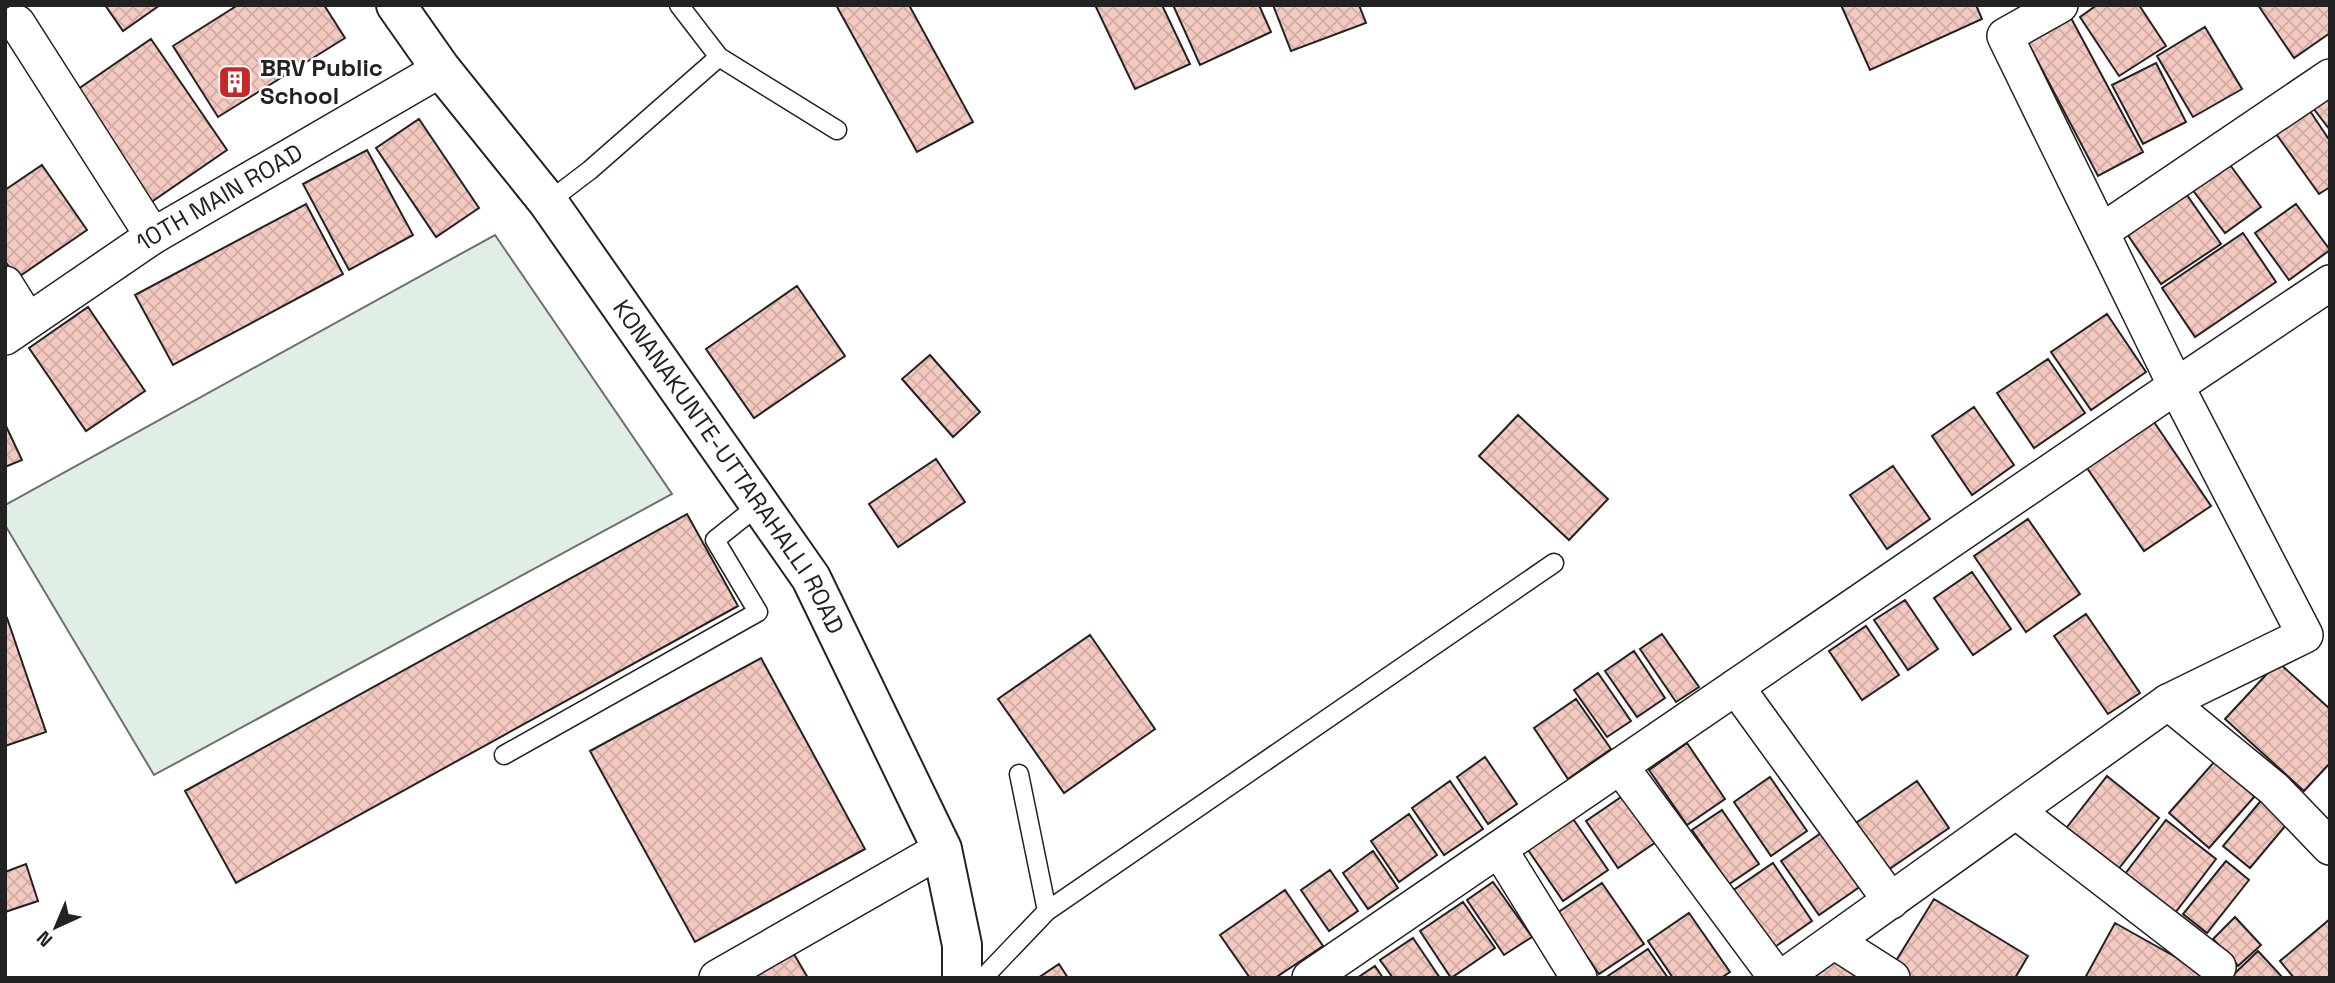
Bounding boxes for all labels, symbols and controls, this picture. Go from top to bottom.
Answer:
place label: BRV Public School [260,52,383,111]
building icon: BRV Public School [216,63,254,101]
street label: 10TH MAIN ROAD [130,137,308,258]
street label: KONANAKUNTE-UTTARAHALLI ROAD [606,294,852,639]
north arrow [21,892,91,962]
text: N [31,925,58,952]

